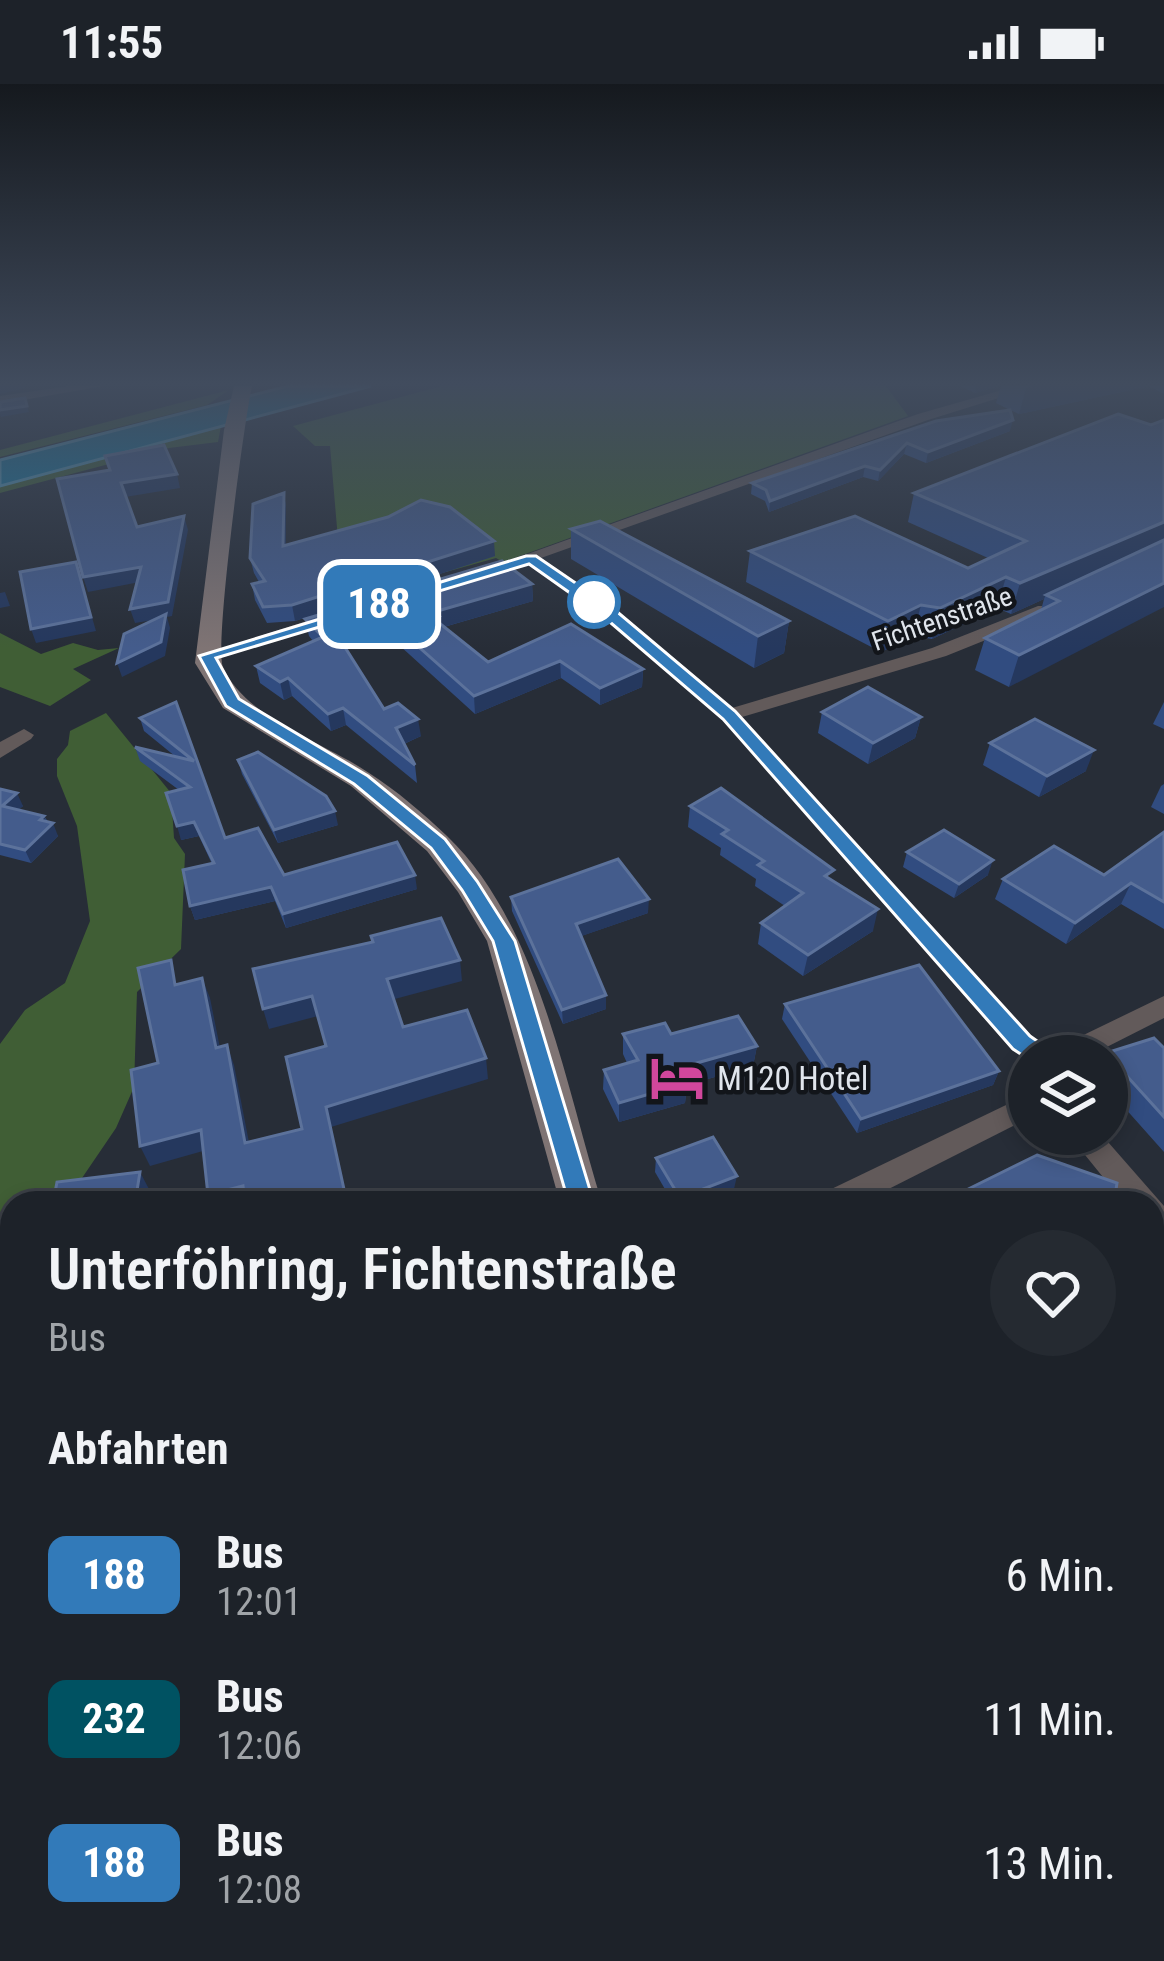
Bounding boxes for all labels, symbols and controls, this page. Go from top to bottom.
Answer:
text: 11:55 [60,16,163,69]
line badge: 188 [310,565,448,643]
unlabelled marker [569,577,619,627]
text: 188 [347,579,411,628]
street label: Fichtenstraße [868,580,1016,658]
map controls [1008,1035,1128,1155]
button: layers [1008,1035,1128,1155]
hotel icon: M120 Hotel [648,1049,706,1107]
place label: M120 Hotel [717,1059,868,1098]
button: heart [990,1230,1116,1356]
text: Unterföhring, Fichtenstraße [48,1236,677,1303]
text: Bus [48,1315,106,1361]
text: Abfahrten [48,1422,229,1475]
text: Bus [216,1526,284,1579]
text: 6 Min. [1005,1549,1116,1602]
text: 188 [82,1550,146,1599]
text: 12:01 [216,1579,302,1625]
text: Bus [216,1670,284,1723]
text: 11 Min. [983,1693,1116,1746]
text: 232 [82,1694,146,1743]
text: 12:06 [216,1723,302,1769]
text: Bus [216,1814,284,1867]
text: 13 Min. [983,1837,1116,1890]
text: 188 [82,1838,146,1887]
text: 12:08 [216,1867,302,1913]

